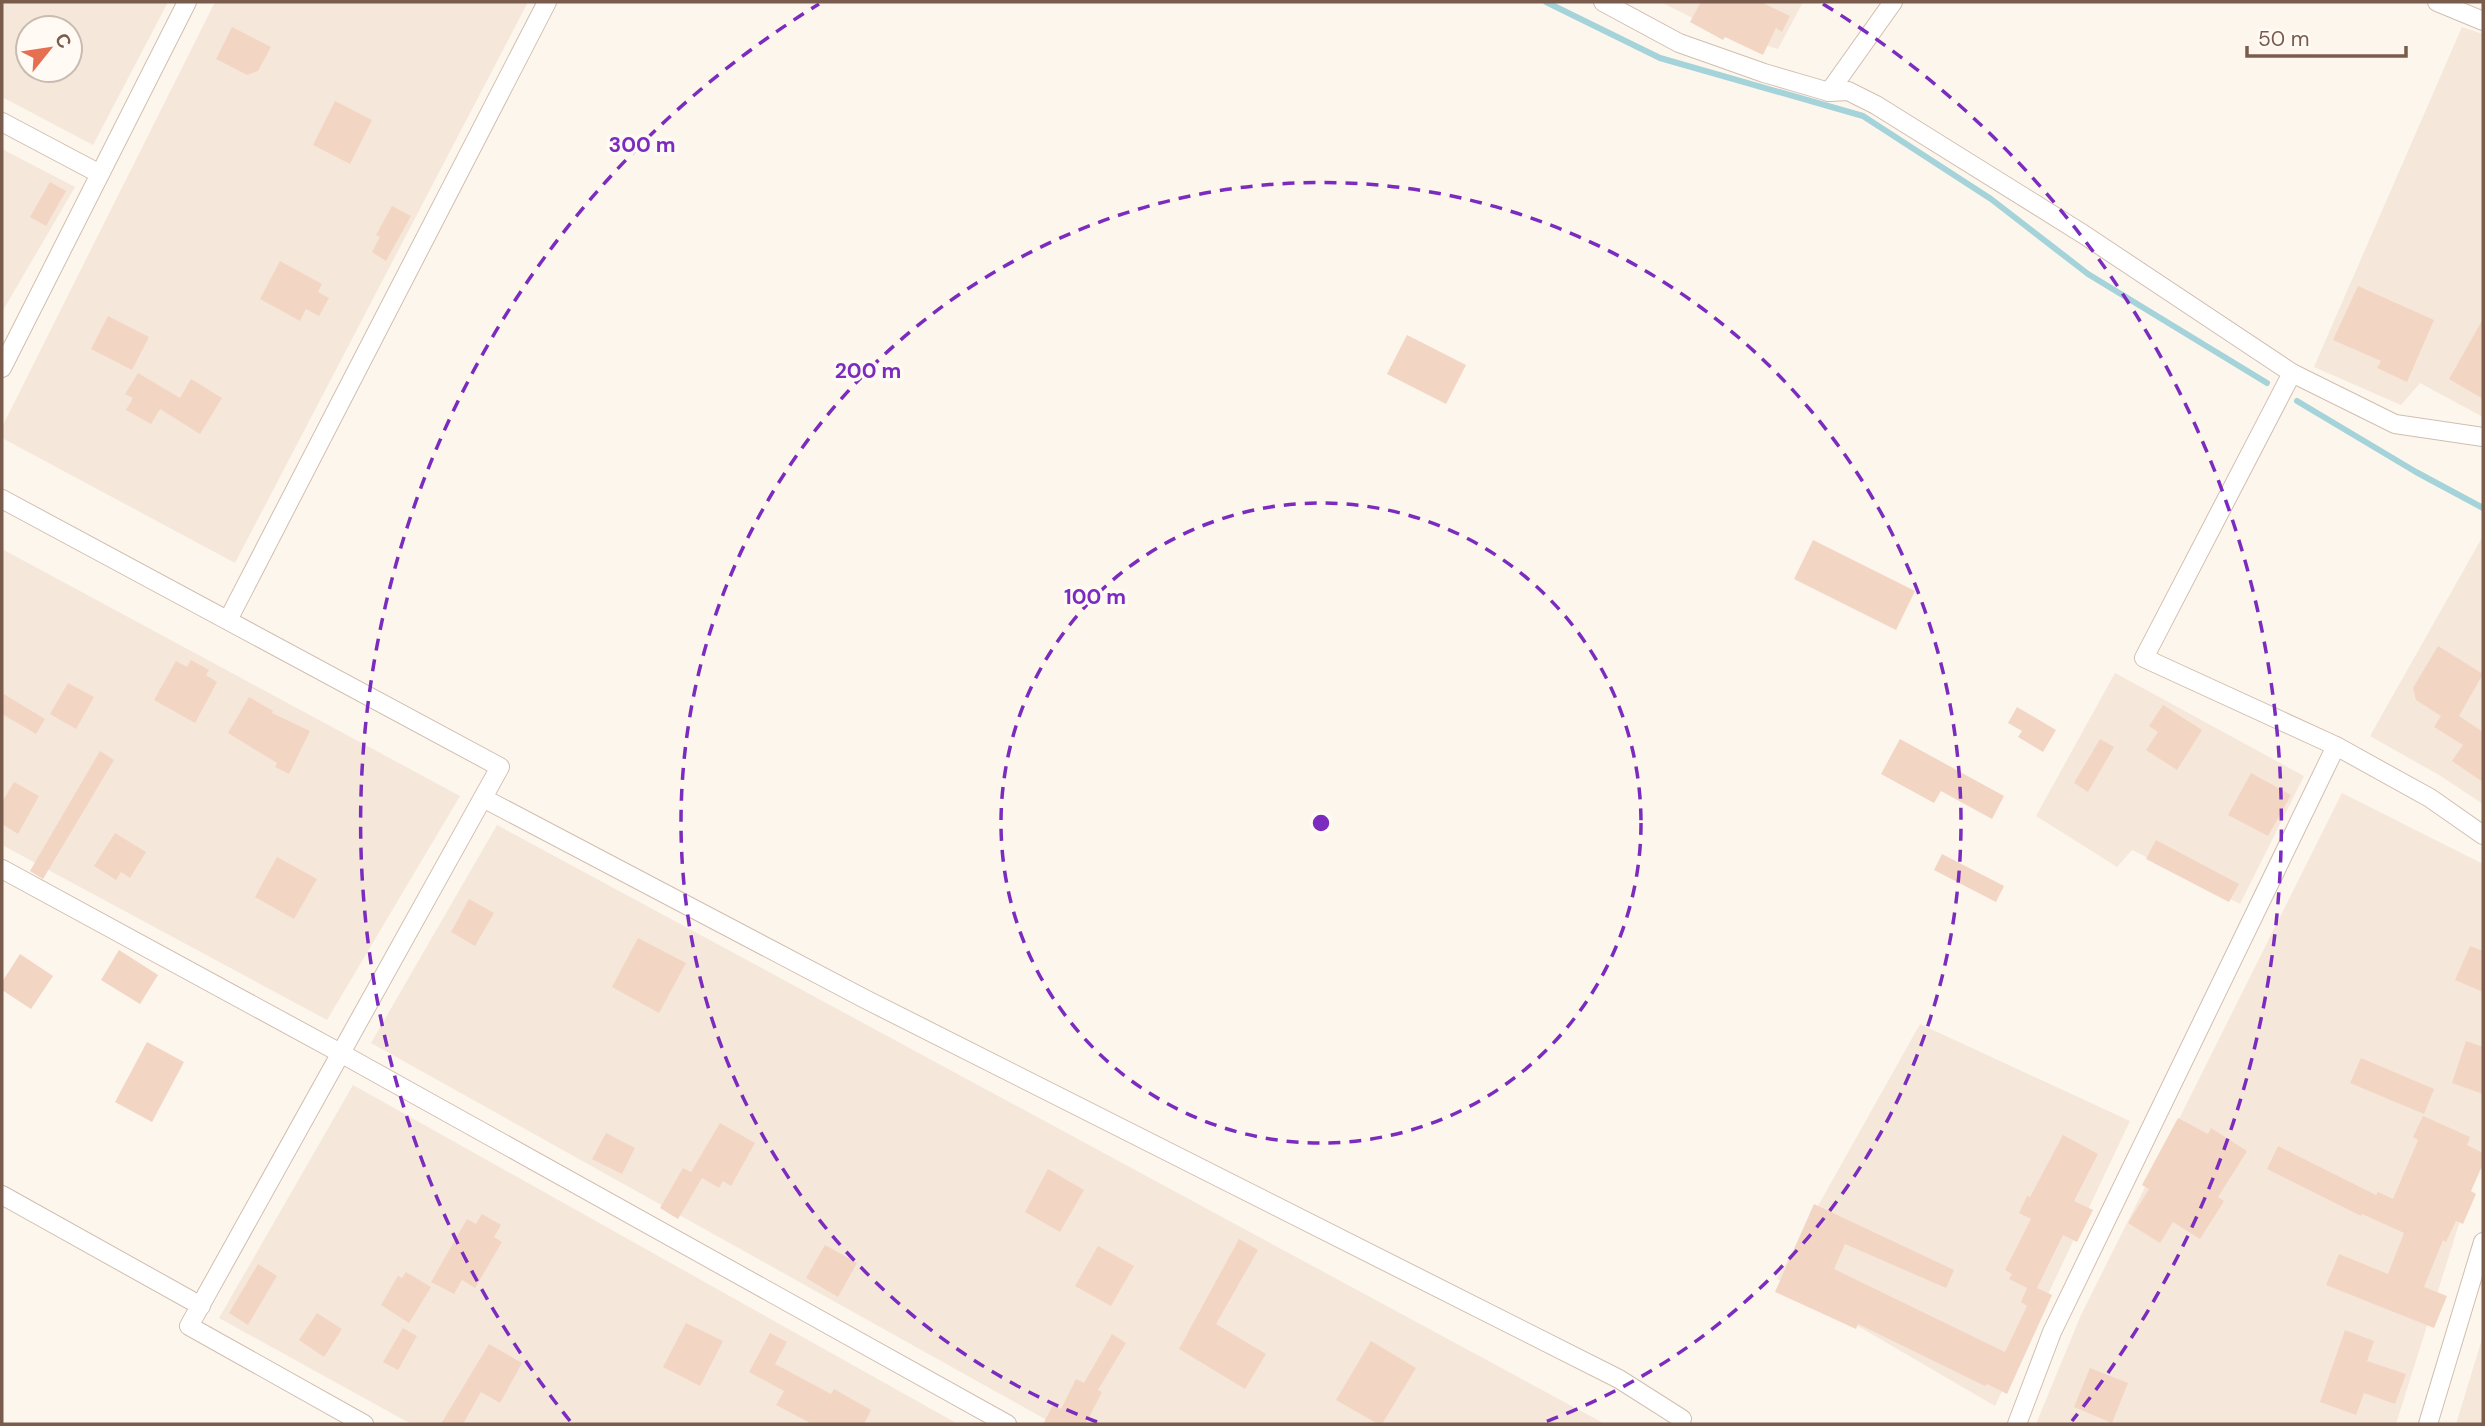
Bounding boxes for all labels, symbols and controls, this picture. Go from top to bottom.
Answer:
north arrow [14,14,84,84]
scale bar [2247,14,2406,58]
text: 50 m [2258,25,2309,53]
text: С [49,29,78,53]
text: 300 m [609,131,675,159]
text: 200 m [835,357,901,385]
text: 100 m [1064,583,1126,611]
centre of rings [1309,811,1333,835]

